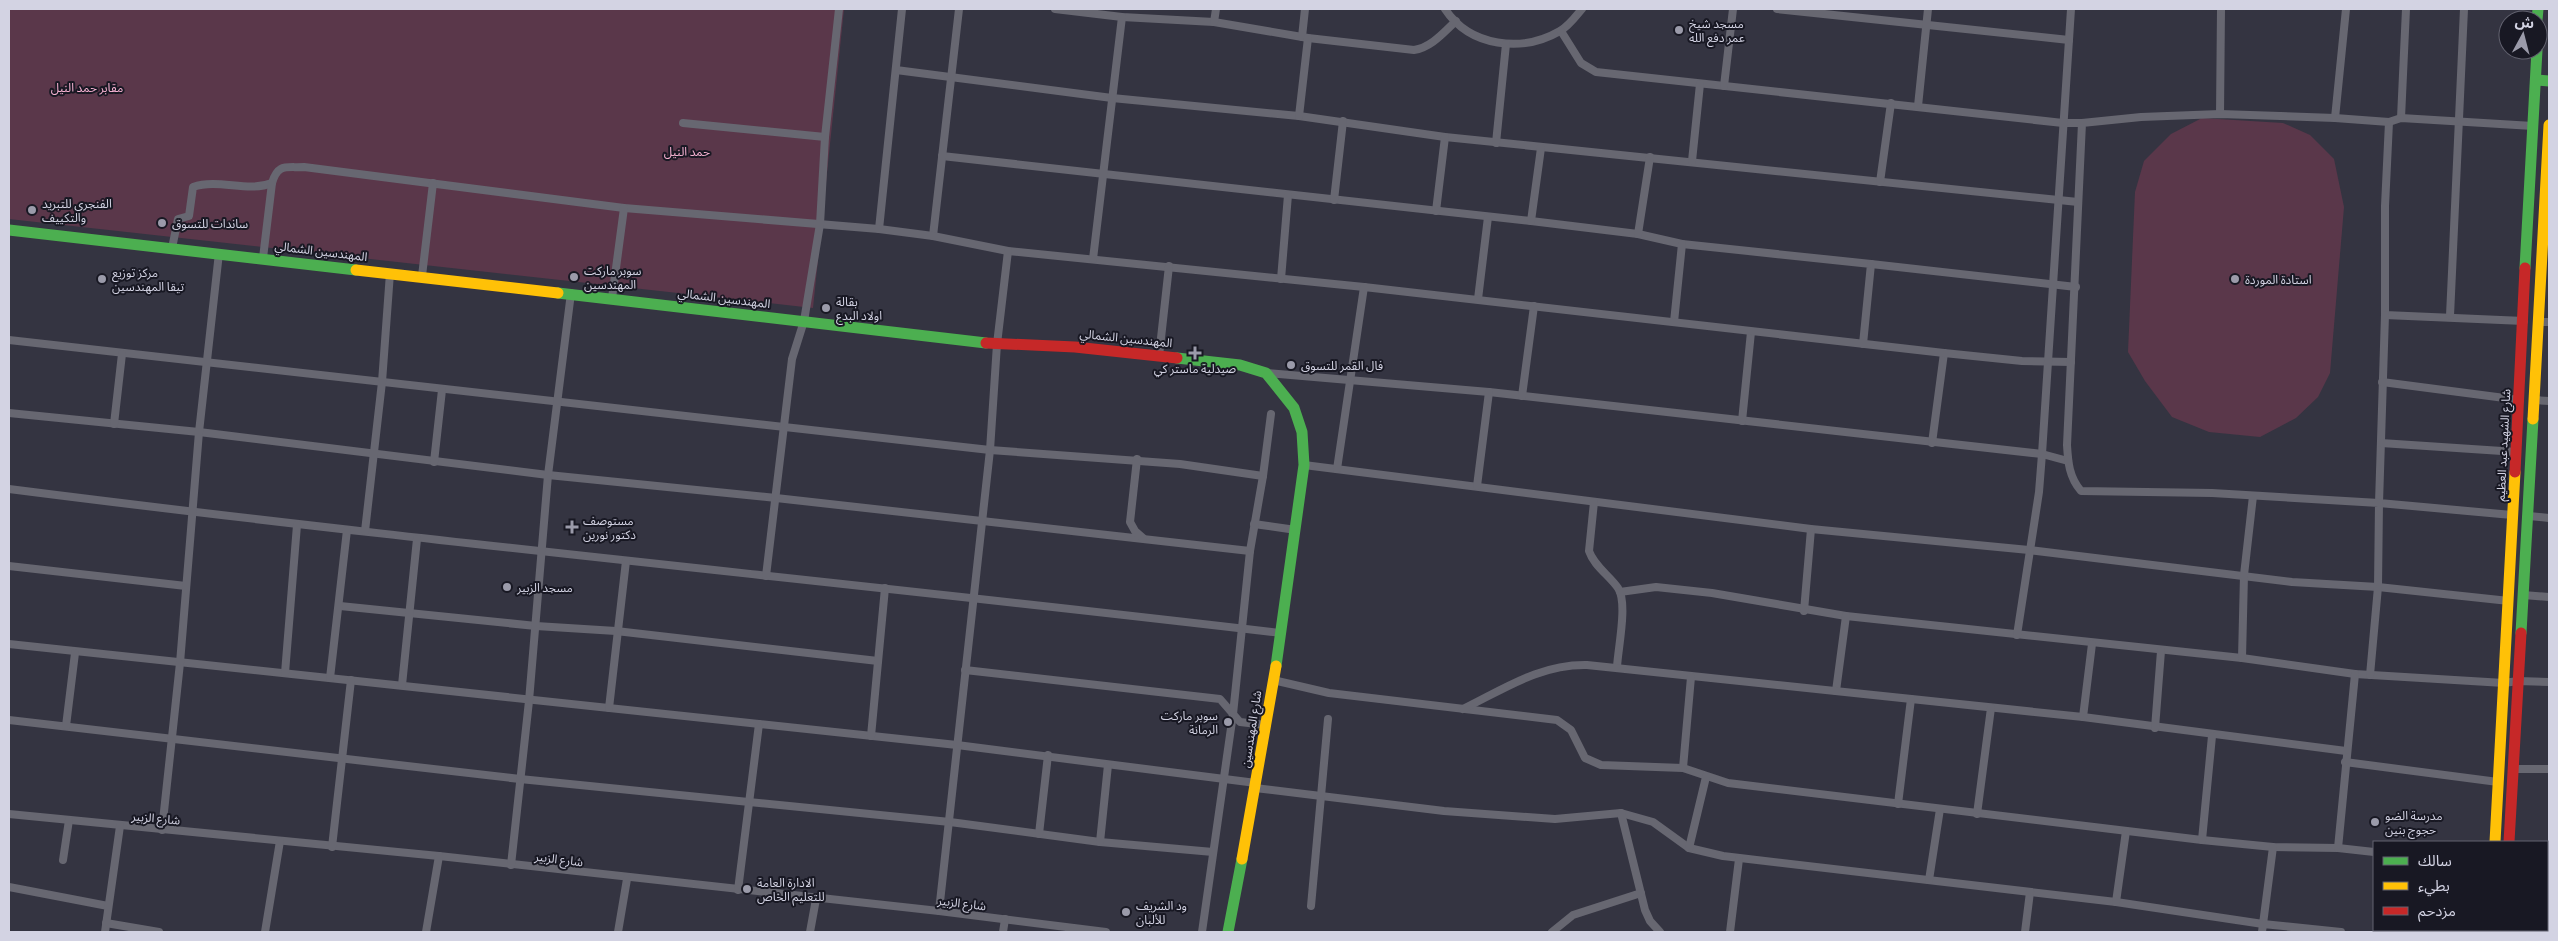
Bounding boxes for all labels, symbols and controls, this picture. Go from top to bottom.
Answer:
north arrow [2498,10,2548,60]
text: ش [2514,12,2535,32]
place label: مسجد شيخ عمر دفع الله [1689,16,1745,47]
marker: مسجد شيخ عمر دفع الله [1673,24,1685,36]
park label: مقابر حمد النيل [51,80,123,95]
park label: حمد النيل [664,144,710,159]
place label: الفنجري للتبريد والتكييف [42,196,112,225]
marker: الفنجري للتبريد والتكييف [26,204,38,216]
place label: ساندات للتسوق [172,216,248,231]
marker: ساندات للتسوق [156,217,168,229]
street label: المهندسين الشمالي [273,238,368,267]
place label: سوبر ماركت المهندسين [584,263,641,292]
place label: مركز توزيع تيقا المهندسين [112,265,185,294]
marker: سوبر ماركت المهندسين [568,271,580,283]
place label: استادة الموردة [2245,272,2312,287]
marker: مركز توزيع تيقا المهندسين [96,273,108,285]
marker: استادة الموردة [2229,273,2241,285]
street label: المهندسين الشمالي [676,285,771,314]
place label: بقالة اولاد البدع [836,294,882,325]
marker: بقالة اولاد البدع [820,302,832,314]
street label: المهندسين الشمالي [1079,326,1173,353]
marker: صيدلية ماستر كي [1189,347,1201,359]
place label: فال القمر للتسوق [1301,358,1383,373]
marker: فال القمر للتسوق [1285,359,1297,371]
place label: صيدلية ماستر كي [1154,361,1236,378]
street label: شارع الشهيد عبد العظيم [2493,388,2515,502]
place label: مستوصف دكتور نورين [583,513,636,542]
marker: مستوصف دكتور نورين [565,520,579,534]
place label: مسجد الزبير [516,580,573,595]
marker: مسجد الزبير [501,581,513,593]
street label: شارع المهندسين [1237,689,1266,769]
place label: سوبر ماركت الرمانة [1161,708,1218,737]
marker: سوبر ماركت الرمانة [1222,716,1234,728]
street label: شارع الزبير [130,808,181,830]
place label: مدرسة الضو حجوج بنين [2385,808,2443,839]
marker: مدرسة الضو حجوج بنين [2369,816,2381,828]
legend [2373,841,2548,931]
street label: شارع الزبير [533,848,584,871]
text: سالك [2418,851,2452,870]
place label: الادارة العامة للتعليم الخاص [757,875,825,906]
text: بطيء [2418,876,2450,897]
marker: الادارة العامة للتعليم الخاص [741,883,753,895]
street label: شارع الزبير [936,892,987,915]
place label: ود الشريف للألبان [1136,898,1187,927]
text: مزدحم [2418,901,2456,922]
marker: ود الشريف للألبان [1120,906,1132,918]

